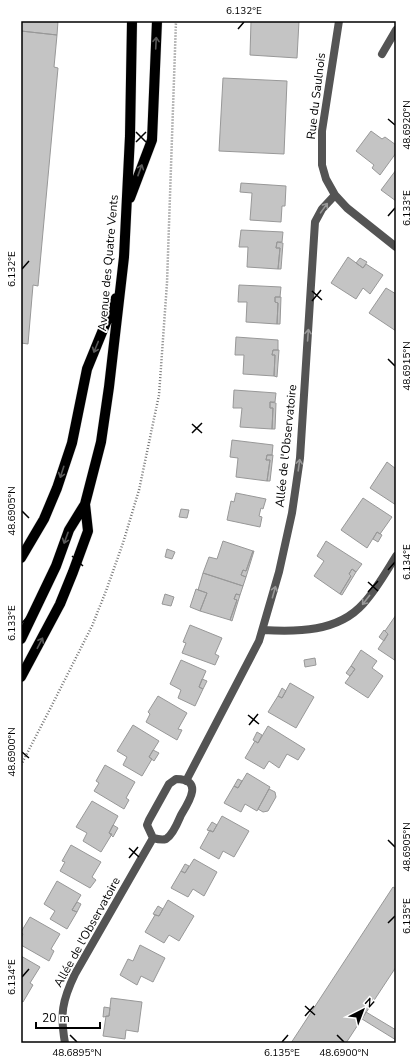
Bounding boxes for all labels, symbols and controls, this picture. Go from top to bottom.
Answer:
text: 6.132°E [226,4,262,18]
one-way arrow [152,37,160,50]
street label: Rue du Saulnois [303,52,329,140]
text: 48.6920°N [400,100,414,150]
one-way arrow [137,165,145,177]
text: 6.133°E [400,190,414,226]
street label: Avenue des Quatre Vents [94,194,122,332]
one-way arrow [320,202,328,213]
text: 6.132°E [5,251,19,287]
one-way arrow [304,329,311,342]
one-way arrow [92,340,100,352]
text: 48.6915°N [400,341,414,391]
street label: Allée de l'Observatoire [272,384,300,508]
one-way arrow [295,459,303,472]
one-way arrow [58,465,66,477]
text: 48.6905°N [5,486,19,536]
one-way arrow [62,532,70,544]
text: 6.134°E [400,544,414,580]
one-way arrow [271,586,278,599]
one-way arrow [362,594,371,605]
text: 6.133°E [5,605,19,641]
one-way arrow [37,637,44,649]
text: 48.6900°N [5,727,19,777]
text: 48.6905°N [400,822,414,872]
street label: Allée de l'Observatoire [50,874,124,990]
text: 6.135°E [400,898,414,934]
text: 6.134°E [5,959,19,995]
north arrow [343,990,383,1030]
text: N [361,995,377,1011]
scale bar [36,1004,100,1030]
text: 20 m [42,1010,70,1026]
text: 48.6895°N [52,1046,102,1060]
text: 6.135°E [264,1046,300,1060]
text: 48.6900°N [319,1046,369,1060]

